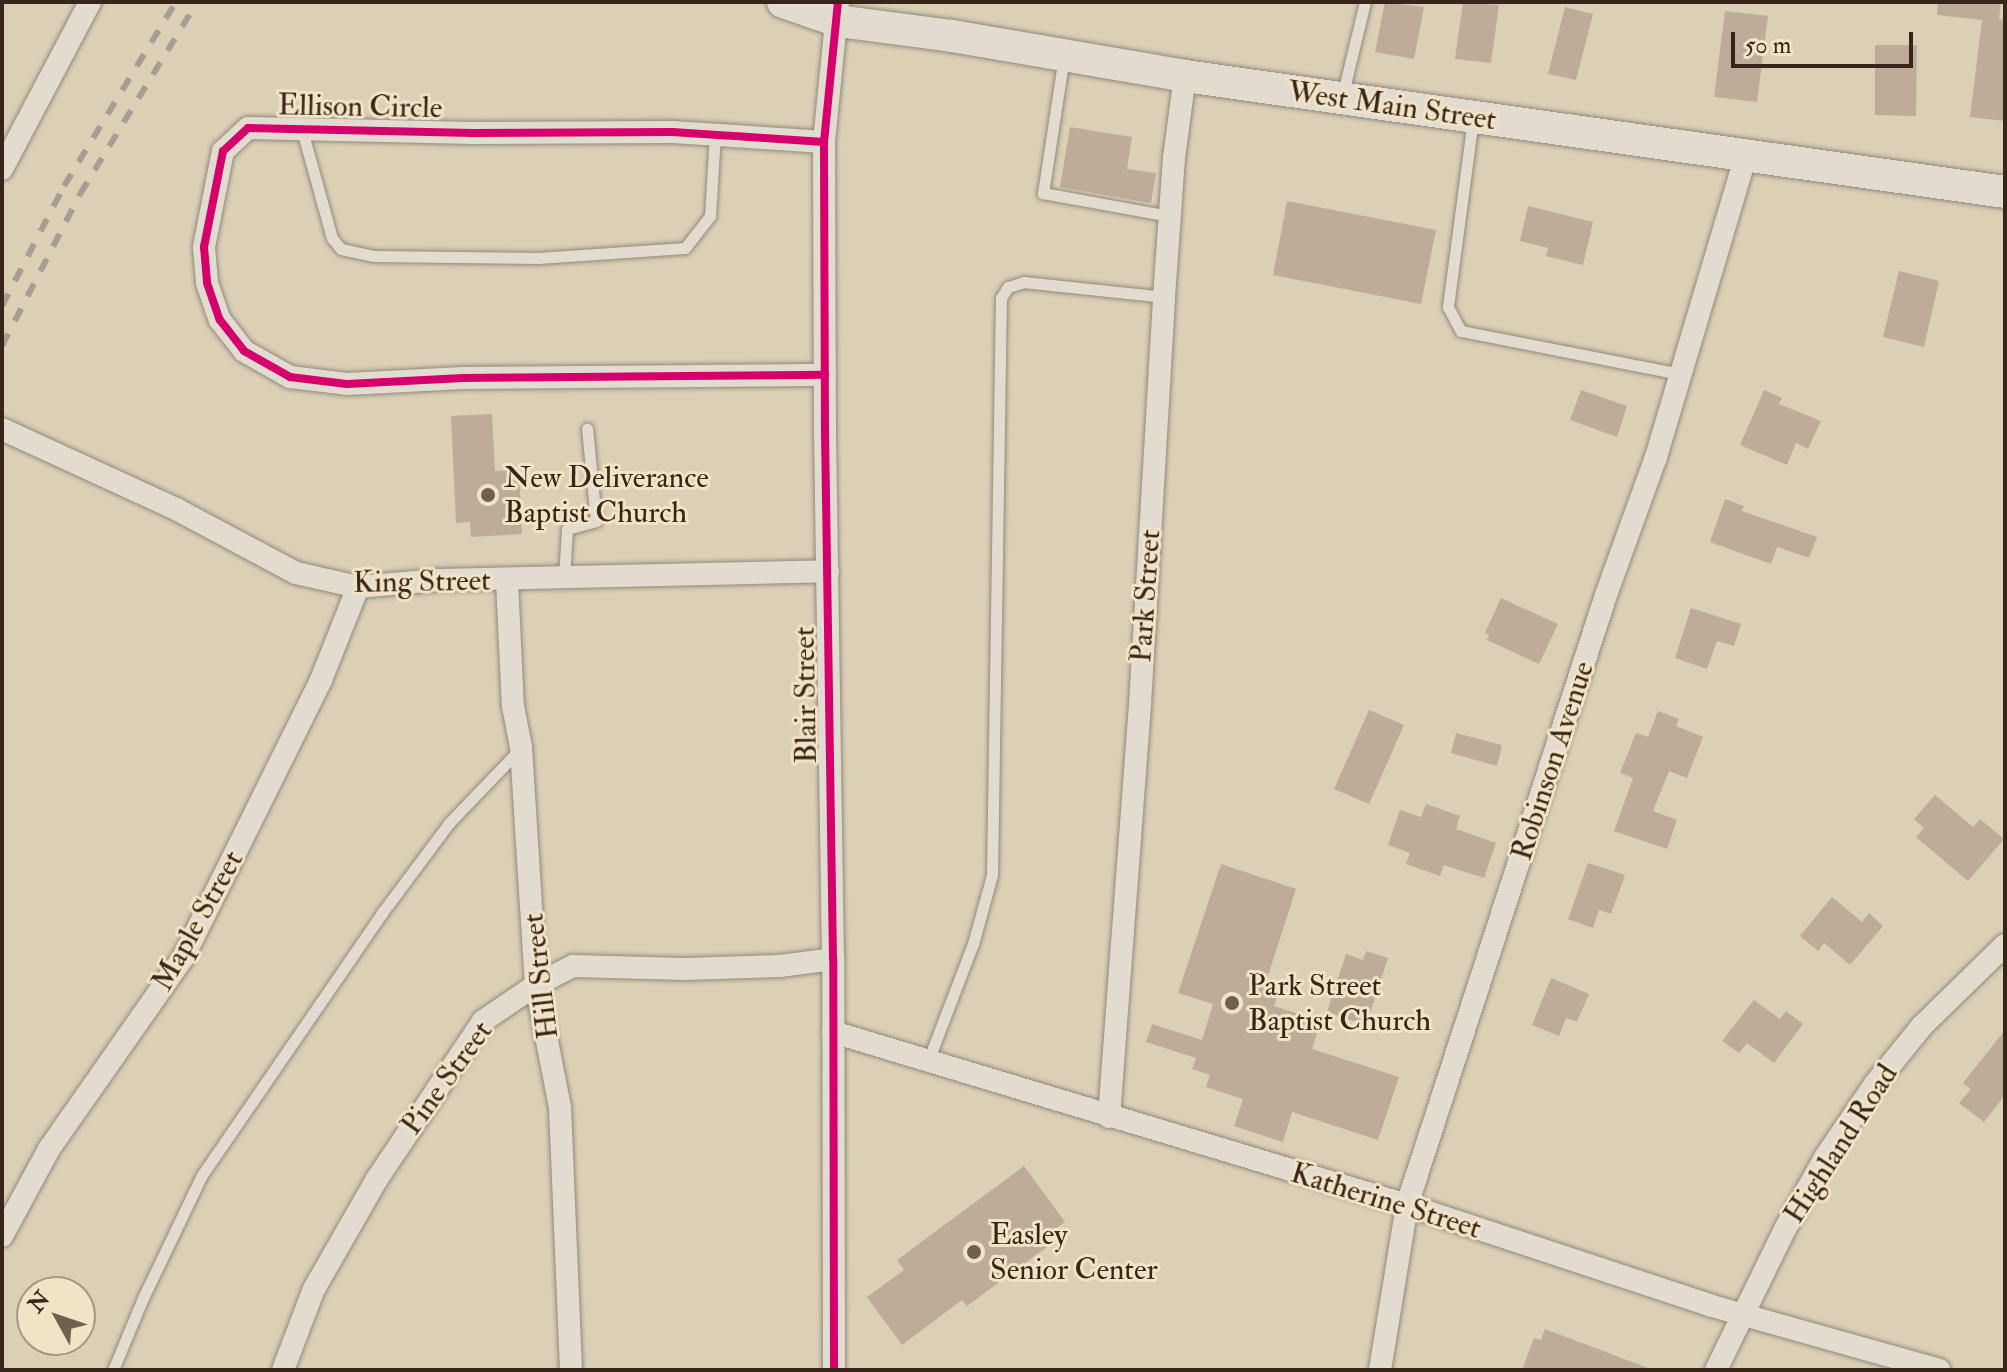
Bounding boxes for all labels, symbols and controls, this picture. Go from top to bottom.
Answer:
scale bar [1735,16,1917,66]
text: 50 m [1745,30,1791,61]
street label: West Main Street [1286,74,1498,138]
street label: Ellison Circle [277,88,443,126]
place label: New Deliverance Baptist Church [504,460,709,530]
marker: New Deliverance Baptist Church [479,486,497,504]
street label: Park Street [1123,528,1169,664]
street label: King Street [353,563,491,601]
street label: Blair Street [787,626,825,764]
street label: Robinson Avenue [1504,657,1602,865]
street label: Maple Street [145,845,251,997]
street label: Hill Street [515,911,567,1041]
place label: Park Street Baptist Church [1248,968,1431,1038]
marker: Park Street Baptist Church [1223,994,1241,1012]
street label: Pine Street [394,1014,500,1142]
street label: Highland Road [1776,1058,1906,1230]
street label: Katherine Street [1287,1155,1485,1247]
place label: Easley Senior Center [990,1217,1158,1288]
marker: Easley Senior Center [965,1243,983,1261]
north arrow [16,1276,96,1356]
text: N [22,1285,56,1318]

